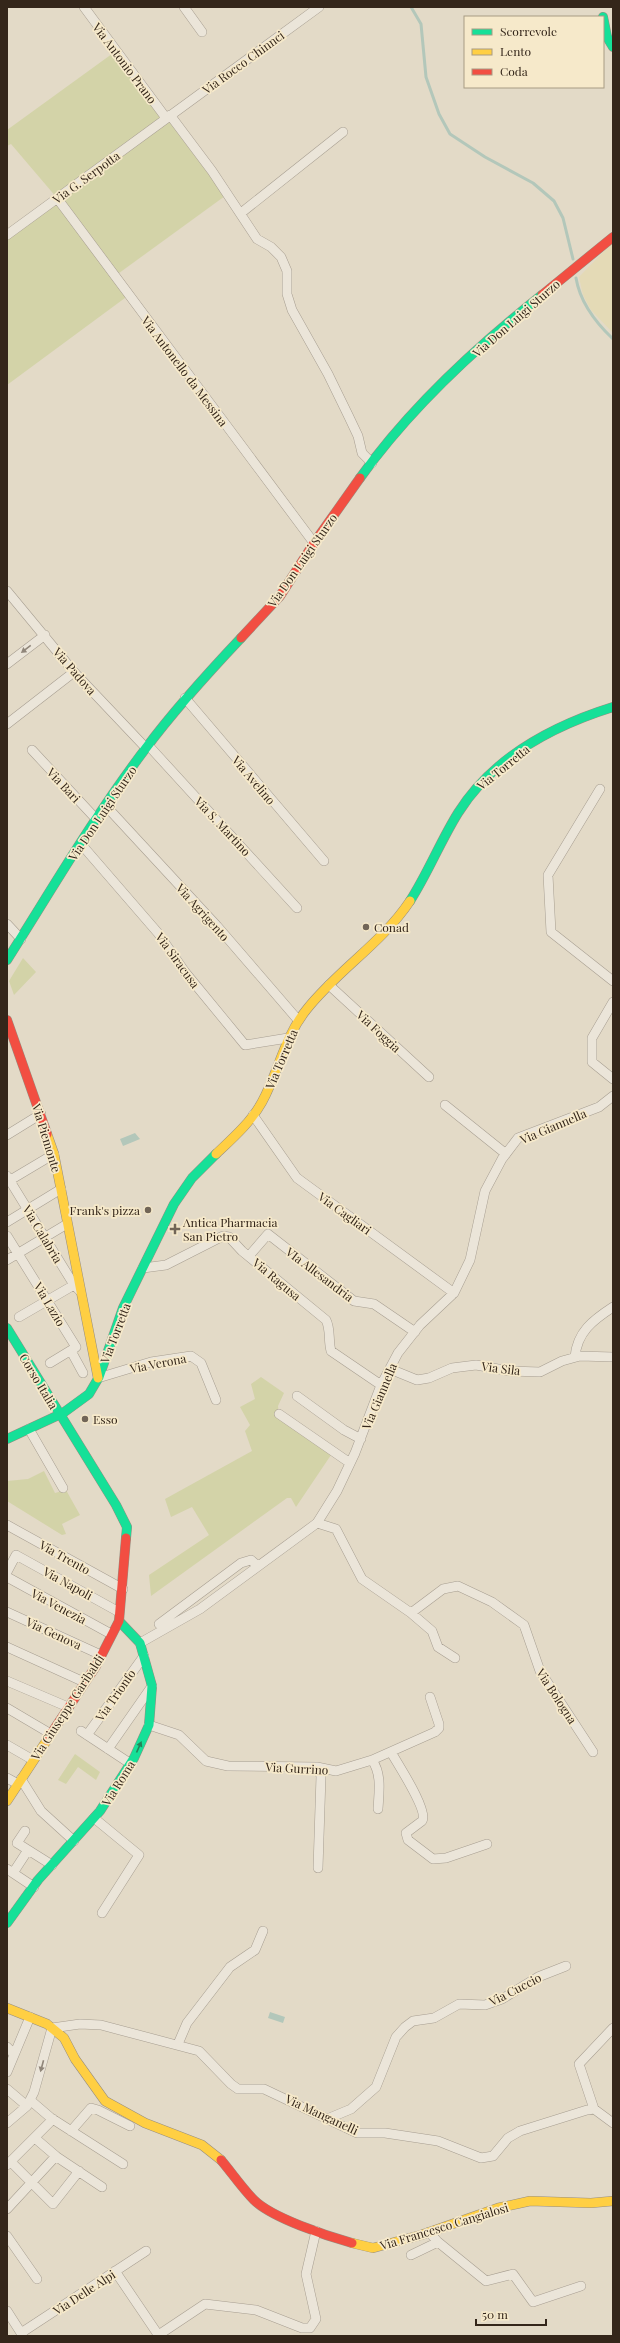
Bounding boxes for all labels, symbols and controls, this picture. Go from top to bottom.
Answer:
legend [464,16,604,88]
street label: Via Antonio Prano [89,19,161,107]
text: Scorrevole [500,23,557,39]
street label: Via Rocco Chinnci [198,27,288,98]
text: Lento [500,43,532,59]
text: Coda [500,63,528,79]
street label: Via G. Serpotta [48,147,123,207]
street label: Via Don Luigi Sturzo [468,275,563,361]
street label: Via Antonello da Messina [138,312,232,429]
street label: Via Don Luigi Sturzo [263,510,341,611]
street label: Via Padova [49,643,100,698]
one-way arrow [20,645,31,654]
street label: Via Torretta [473,741,533,794]
street label: Via Avelino [228,751,279,808]
street label: Via Don Luigi Sturzo [64,762,140,864]
street label: Via Bari [43,763,84,806]
street label: Via S. Martino [191,792,255,859]
street label: Via Agrigento [172,879,233,944]
place label: Conad [374,919,409,935]
marker: Conad [361,922,371,932]
street label: Via Siracusa [152,928,204,991]
street label: Via Foggia [353,1006,405,1056]
street label: Via Torretta [261,1027,301,1092]
street label: Via Piemonte [29,1101,65,1174]
street label: Via Giannella [516,1105,589,1148]
street label: Via Cagliari [314,1188,375,1238]
street label: Via Calabria [19,1201,67,1266]
place label: Frank's pizza [70,1202,140,1218]
marker: Frank's pizza [143,1205,153,1215]
place label: Antica Pharmacia San Pietro [182,1214,277,1244]
marker: Antica Pharmacia San Pietro [170,1224,180,1234]
street label: VIa Allesandria [282,1243,357,1305]
street label: Via Ragusa [249,1254,304,1304]
street label: Via Lazio [30,1278,70,1329]
street label: Via Torretta [96,1301,134,1366]
street label: Corso Italia [16,1350,62,1412]
street label: Via Verona [128,1350,187,1376]
street label: Via Sila [480,1358,521,1378]
street label: Via Giannella [357,1360,400,1433]
place label: Esso [93,1411,118,1427]
marker: Esso [80,1414,90,1424]
street label: Via Trento [36,1536,94,1578]
street label: Via Napoli [40,1562,96,1603]
street label: Via Venezia [28,1584,89,1627]
street label: Via Genova [23,1613,84,1653]
street label: Via Giuseppe Garibaldi [26,1651,107,1764]
street label: Via Bologna [533,1664,581,1727]
street label: Via Trionfo [91,1666,139,1725]
one-way arrow [136,1742,142,1753]
street label: Via Roma [97,1757,138,1810]
street label: Via Gurrino [264,1758,329,1778]
street label: Via Cuccio [485,1969,544,2009]
one-way arrow [38,2059,44,2072]
street label: Via Manganelli [282,2090,362,2138]
street label: Via Francesco Cangialosi [377,2199,511,2253]
street label: Via Delle Alpi [49,2266,119,2319]
scale bar [476,2301,546,2327]
text: 50 m [482,2306,508,2322]

